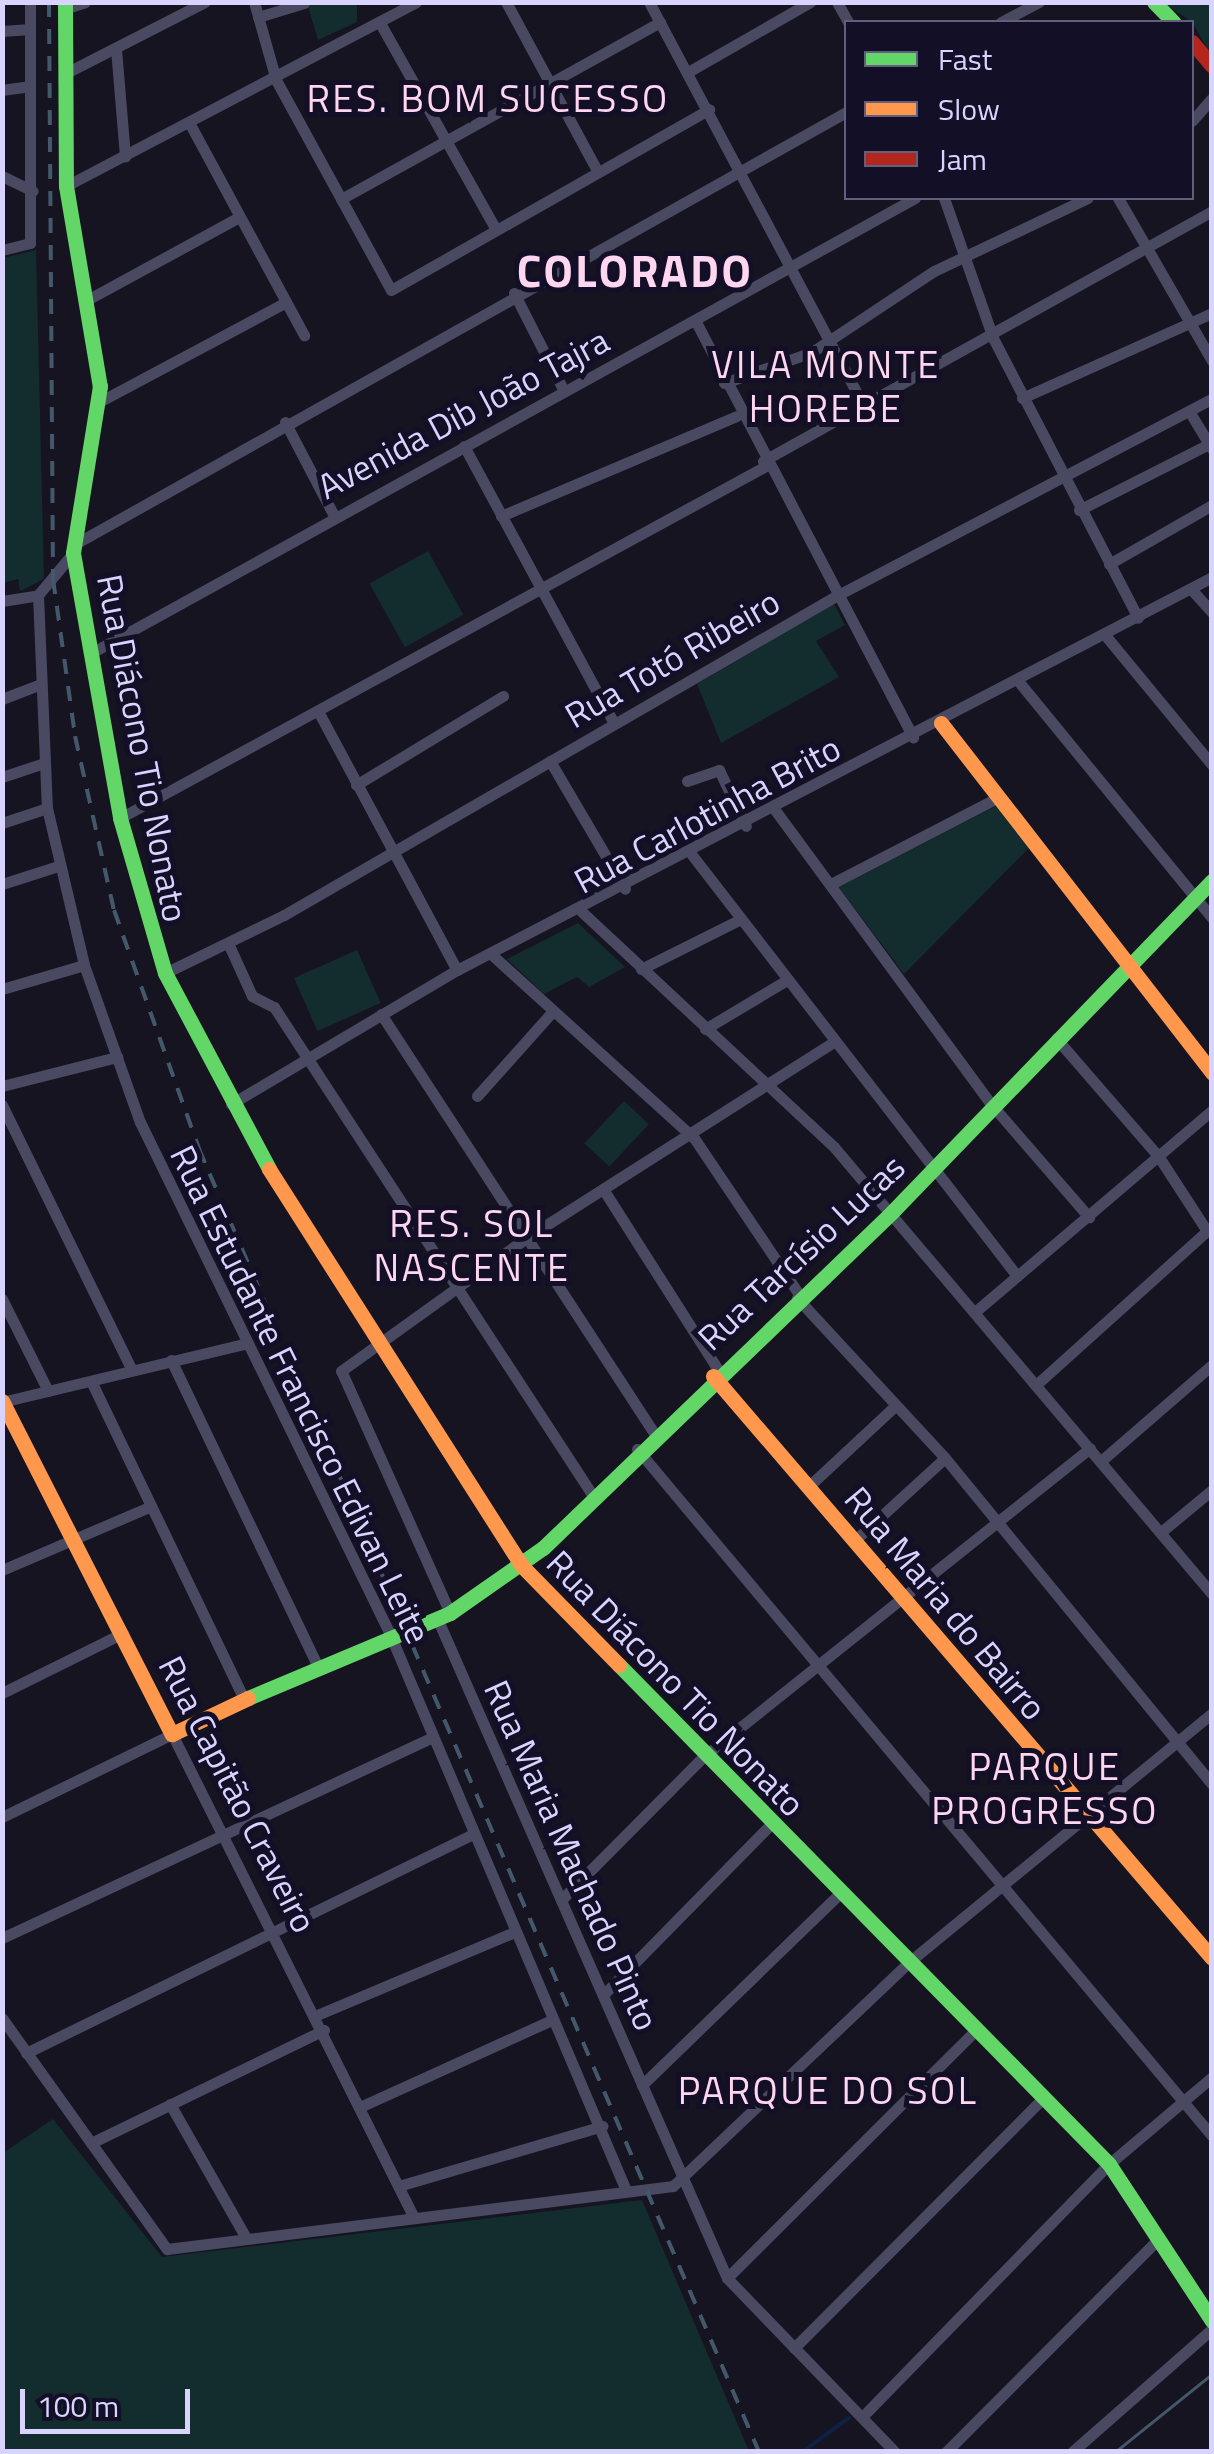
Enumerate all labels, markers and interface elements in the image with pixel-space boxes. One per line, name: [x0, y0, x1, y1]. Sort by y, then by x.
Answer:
legend: [844, 20, 1194, 200]
text: Fast: [938, 36, 992, 82]
district label: RES. BOM SUCESSO: [306, 76, 670, 122]
text: Slow: [938, 86, 1000, 132]
text: Jam: [938, 136, 987, 182]
district label: COLORADO: [517, 244, 753, 298]
street label: Avenida Dib João Tajra: [310, 319, 616, 507]
district label: VILA MONTE HOREBE: [711, 342, 941, 432]
street label: Rua Diácono Tio Nonato: [89, 571, 197, 925]
street label: Rua Totó Ribeiro: [557, 580, 787, 736]
street label: Rua Carlotinha Brito: [567, 726, 847, 902]
street label: Rua Estudante Francisco Edivan Leite: [162, 1138, 440, 1650]
street label: Rua Tarcísio Lucas: [689, 1146, 913, 1358]
district label: RES. SOL NASCENTE: [373, 1201, 571, 1290]
street label: Rua Maria do Bairro: [836, 1478, 1056, 1728]
street label: Rua Diácono Tio Nonato: [538, 1541, 814, 1825]
street label: Rua Capitão Craveiro: [150, 1649, 326, 1939]
street label: Rua Maria Machado Pinto: [476, 1674, 668, 2036]
district label: PARQUE PROGRESSO: [931, 1744, 1159, 1834]
district label: PARQUE DO SOL: [678, 2068, 978, 2114]
scale bar: [25, 2369, 195, 2431]
text: 100 m: [37, 2383, 119, 2429]

